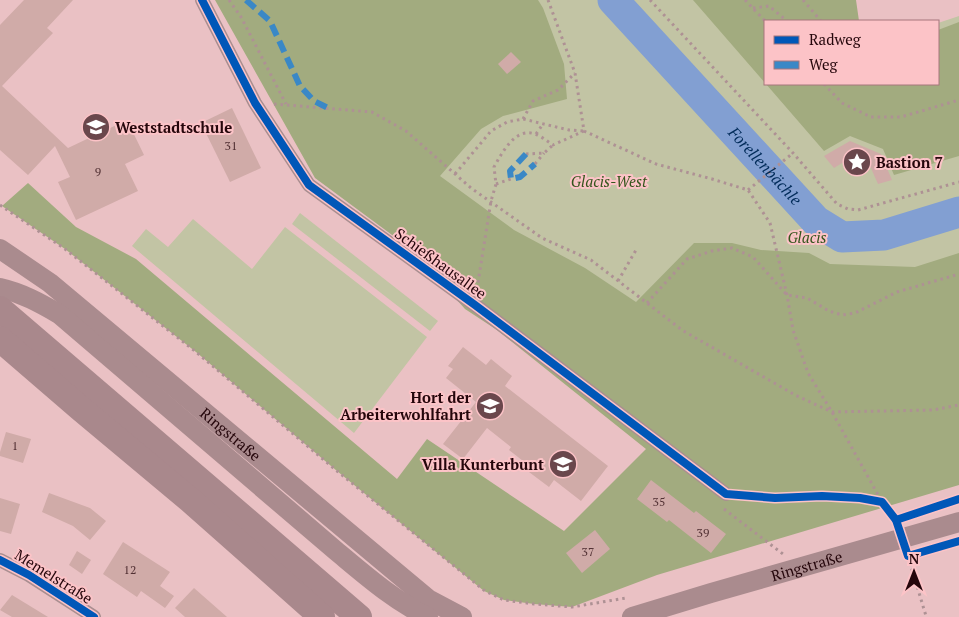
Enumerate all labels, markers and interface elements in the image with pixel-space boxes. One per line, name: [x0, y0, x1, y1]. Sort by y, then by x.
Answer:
legend: [764, 20, 939, 85]
text: Radweg: [809, 29, 862, 49]
text: Weg: [809, 54, 839, 74]
school or university icon: Weststadtschule: [81, 112, 111, 142]
place label: Weststadtschule: [115, 117, 232, 137]
water label: Forellenbächle: [723, 121, 807, 210]
house number: 31: [225, 138, 237, 153]
place icon: Bastion 7: [842, 147, 872, 177]
place label: Bastion 7: [876, 152, 943, 172]
house number: 9: [95, 164, 101, 179]
park label: Glacis-West: [571, 171, 648, 191]
street label: Schießhausallee: [391, 223, 491, 303]
park label: Glacis: [787, 227, 827, 247]
place label: Hort der Arbeiterwohlfahrt: [340, 387, 472, 424]
school or university icon: Hort der Arbeiterwohlfahrt: [475, 391, 505, 421]
street label: Ringstraße: [196, 403, 265, 465]
house number: 1: [12, 438, 18, 453]
school or university icon: Villa Kunterbunt: [548, 449, 578, 479]
place label: Villa Kunterbunt: [422, 454, 544, 474]
house number: 35: [653, 494, 665, 509]
house number: 39: [697, 525, 709, 540]
street label: Memelstraße: [11, 544, 97, 608]
house number: 37: [582, 544, 594, 559]
street label: Ringstraße: [769, 546, 845, 585]
north arrow: [889, 547, 939, 597]
text: N: [909, 549, 920, 568]
house number: 12: [124, 562, 136, 577]

